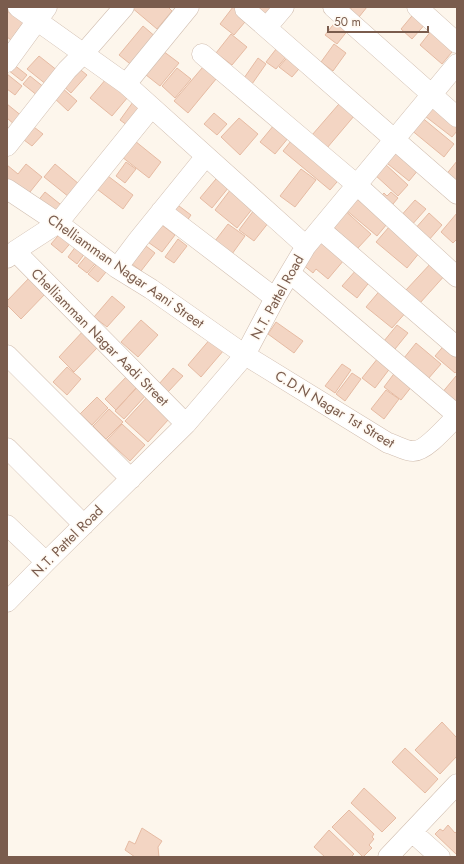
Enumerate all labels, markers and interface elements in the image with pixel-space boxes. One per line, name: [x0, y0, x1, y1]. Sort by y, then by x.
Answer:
scale bar: [328, 8, 428, 34]
text: 50 m: [334, 13, 361, 31]
street label: Chelliamman Nagar Aani Street: [44, 209, 209, 333]
street label: N.T. Pattel Road: [245, 251, 309, 343]
street label: Chelliamman Nagar Aadi Street: [27, 264, 174, 411]
street label: C.D.N Nagar 1st Street: [272, 365, 399, 453]
street label: N.T. Pattel Road: [27, 501, 107, 581]

